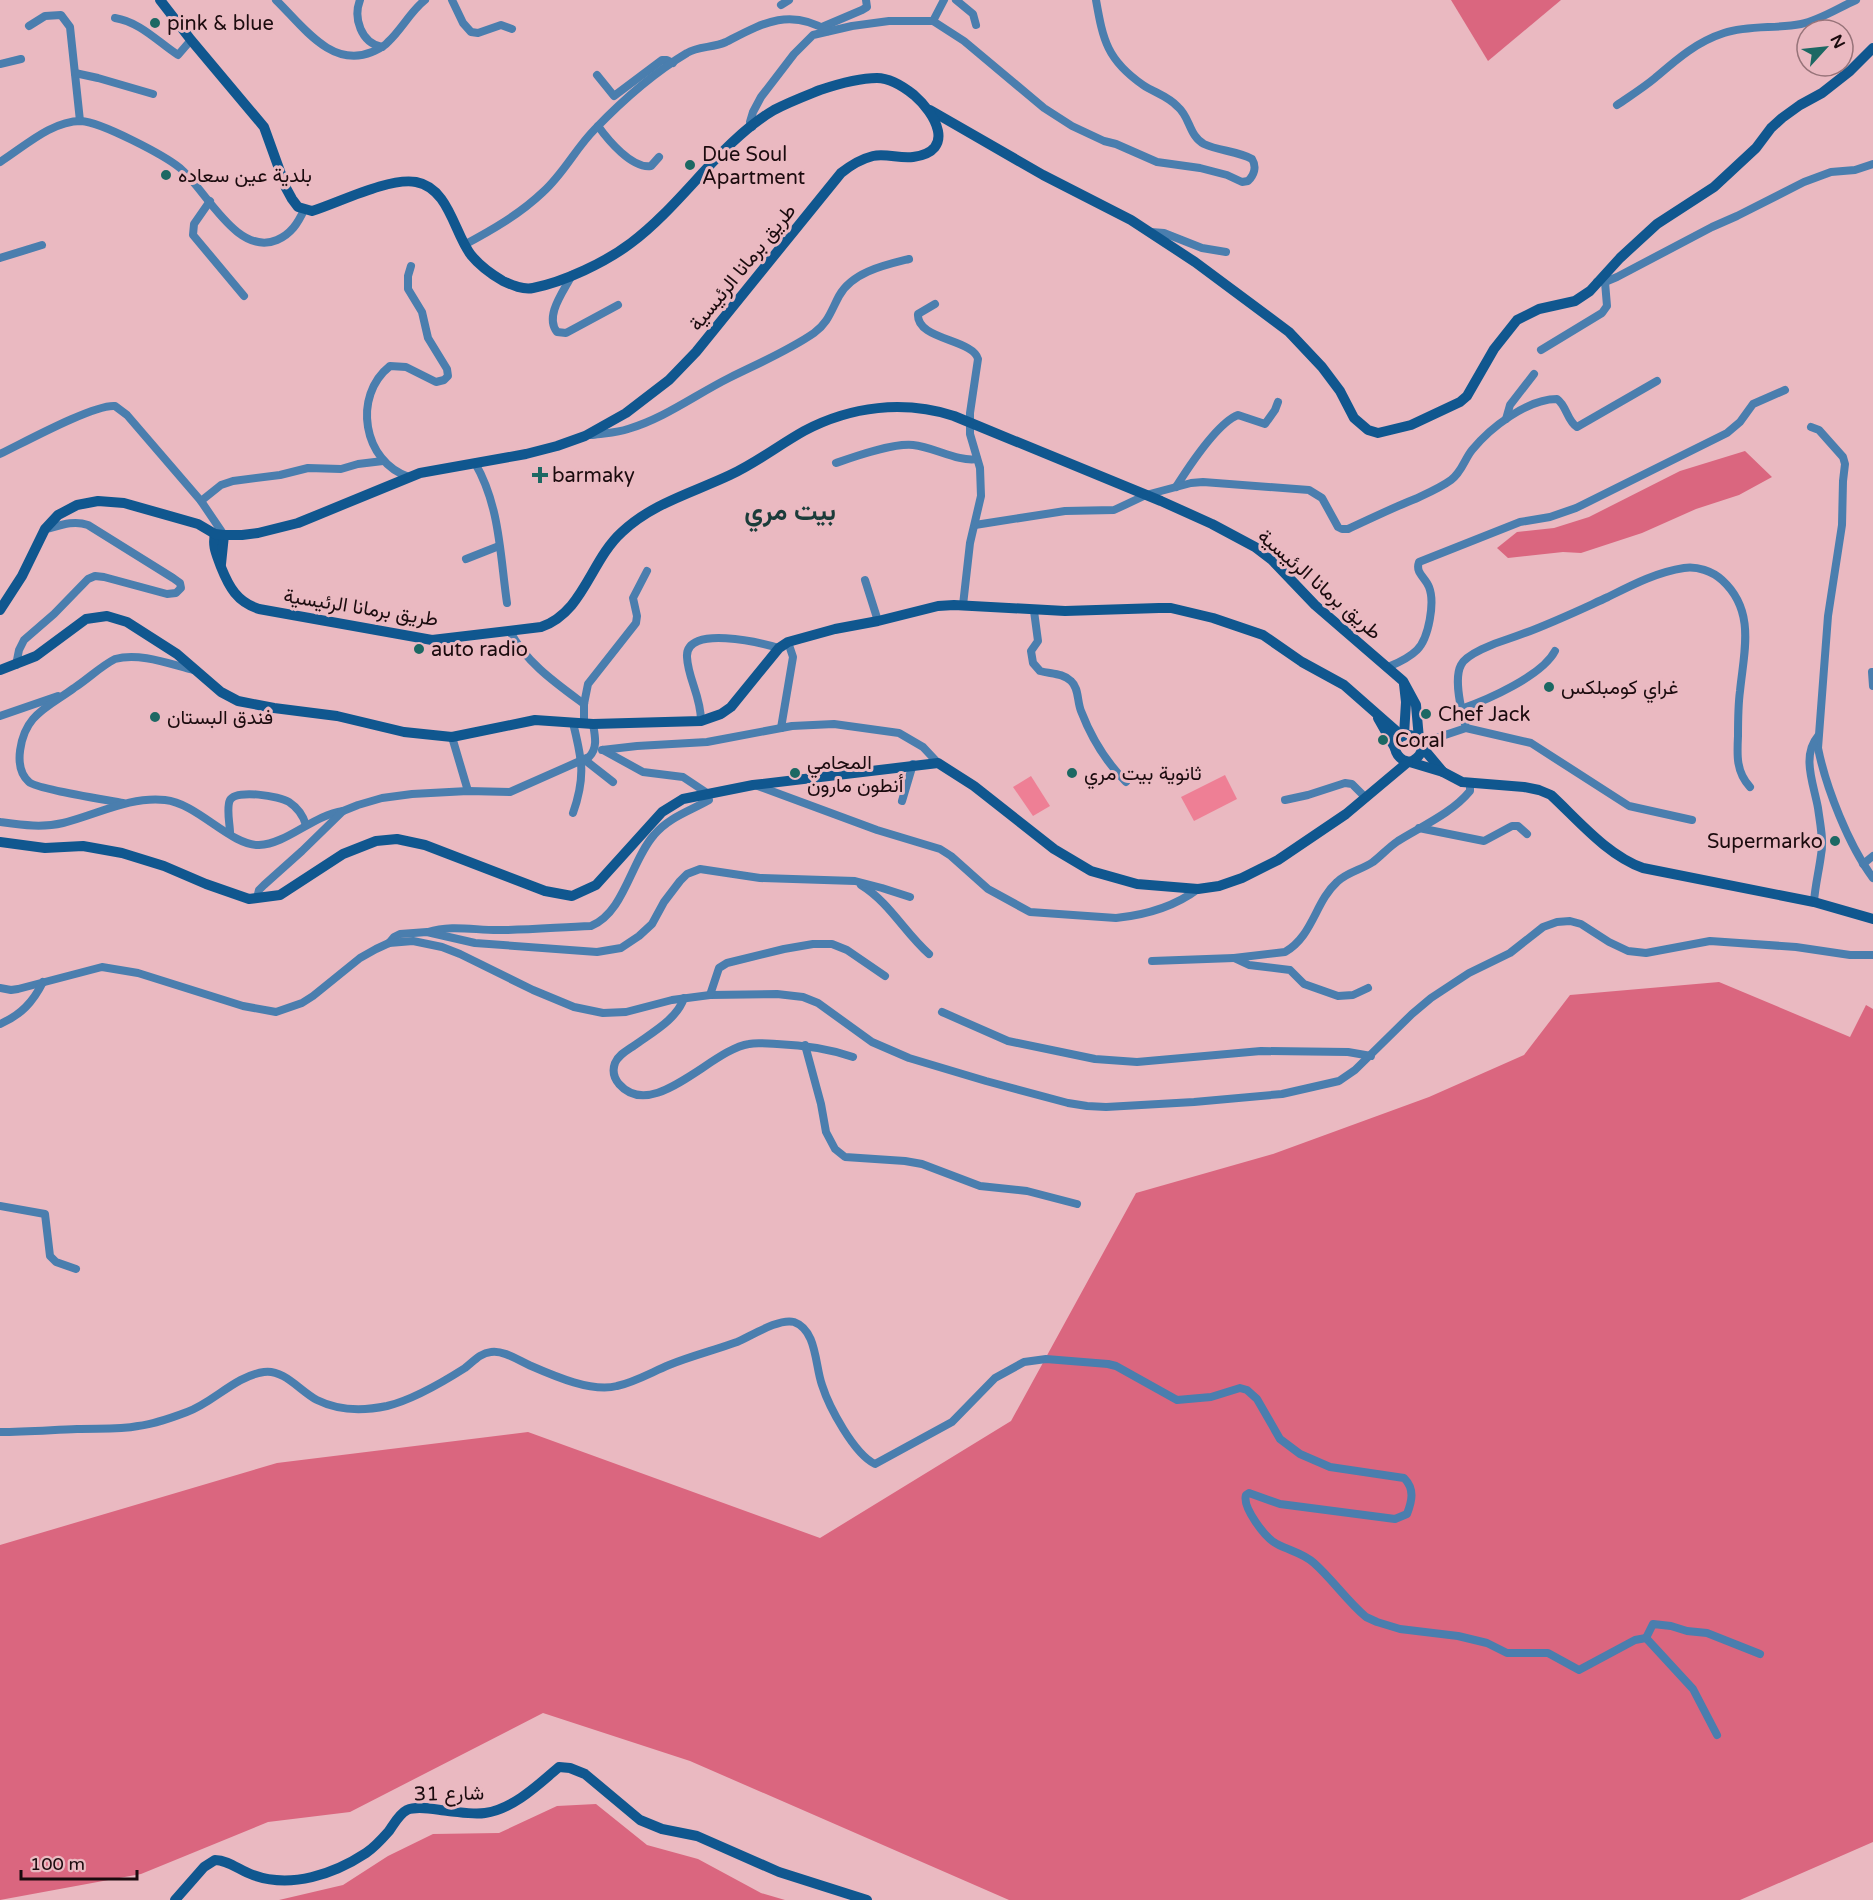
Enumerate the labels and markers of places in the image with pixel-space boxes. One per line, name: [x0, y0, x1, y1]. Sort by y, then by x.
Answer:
place label: pink & blue: [167, 12, 274, 36]
marker: pink & blue: [148, 16, 162, 30]
place label: Due Soul Apartment: [702, 143, 806, 190]
marker: Due Soul Apartment: [683, 158, 697, 172]
place label: بلدية عين سعاده: [178, 164, 312, 188]
marker: بلدية عين سعاده: [159, 168, 173, 182]
place label: barmaky: [552, 464, 635, 488]
marker: barmaky: [533, 468, 547, 482]
place label: auto radio: [431, 638, 528, 662]
marker: auto radio: [412, 642, 426, 656]
place label: غراي كومبلكس: [1561, 676, 1678, 704]
marker: غراي كومبلكس: [1542, 680, 1556, 694]
place label: Chef Jack: [1438, 703, 1530, 727]
place label: فندق البستان: [167, 706, 273, 730]
marker: Chef Jack: [1419, 707, 1433, 721]
marker: فندق البستان: [148, 710, 162, 724]
place label: Coral: [1395, 729, 1445, 753]
marker: Coral: [1376, 733, 1390, 747]
place label: المحامي أنطون مارون: [807, 751, 904, 798]
place label: ثانوية بيت مري: [1084, 762, 1202, 790]
marker: المحامي أنطون مارون: [788, 766, 802, 780]
marker: ثانوية بيت مري: [1065, 766, 1079, 780]
place label: Supermarko: [1707, 830, 1823, 854]
marker: Supermarko: [1828, 834, 1842, 848]

